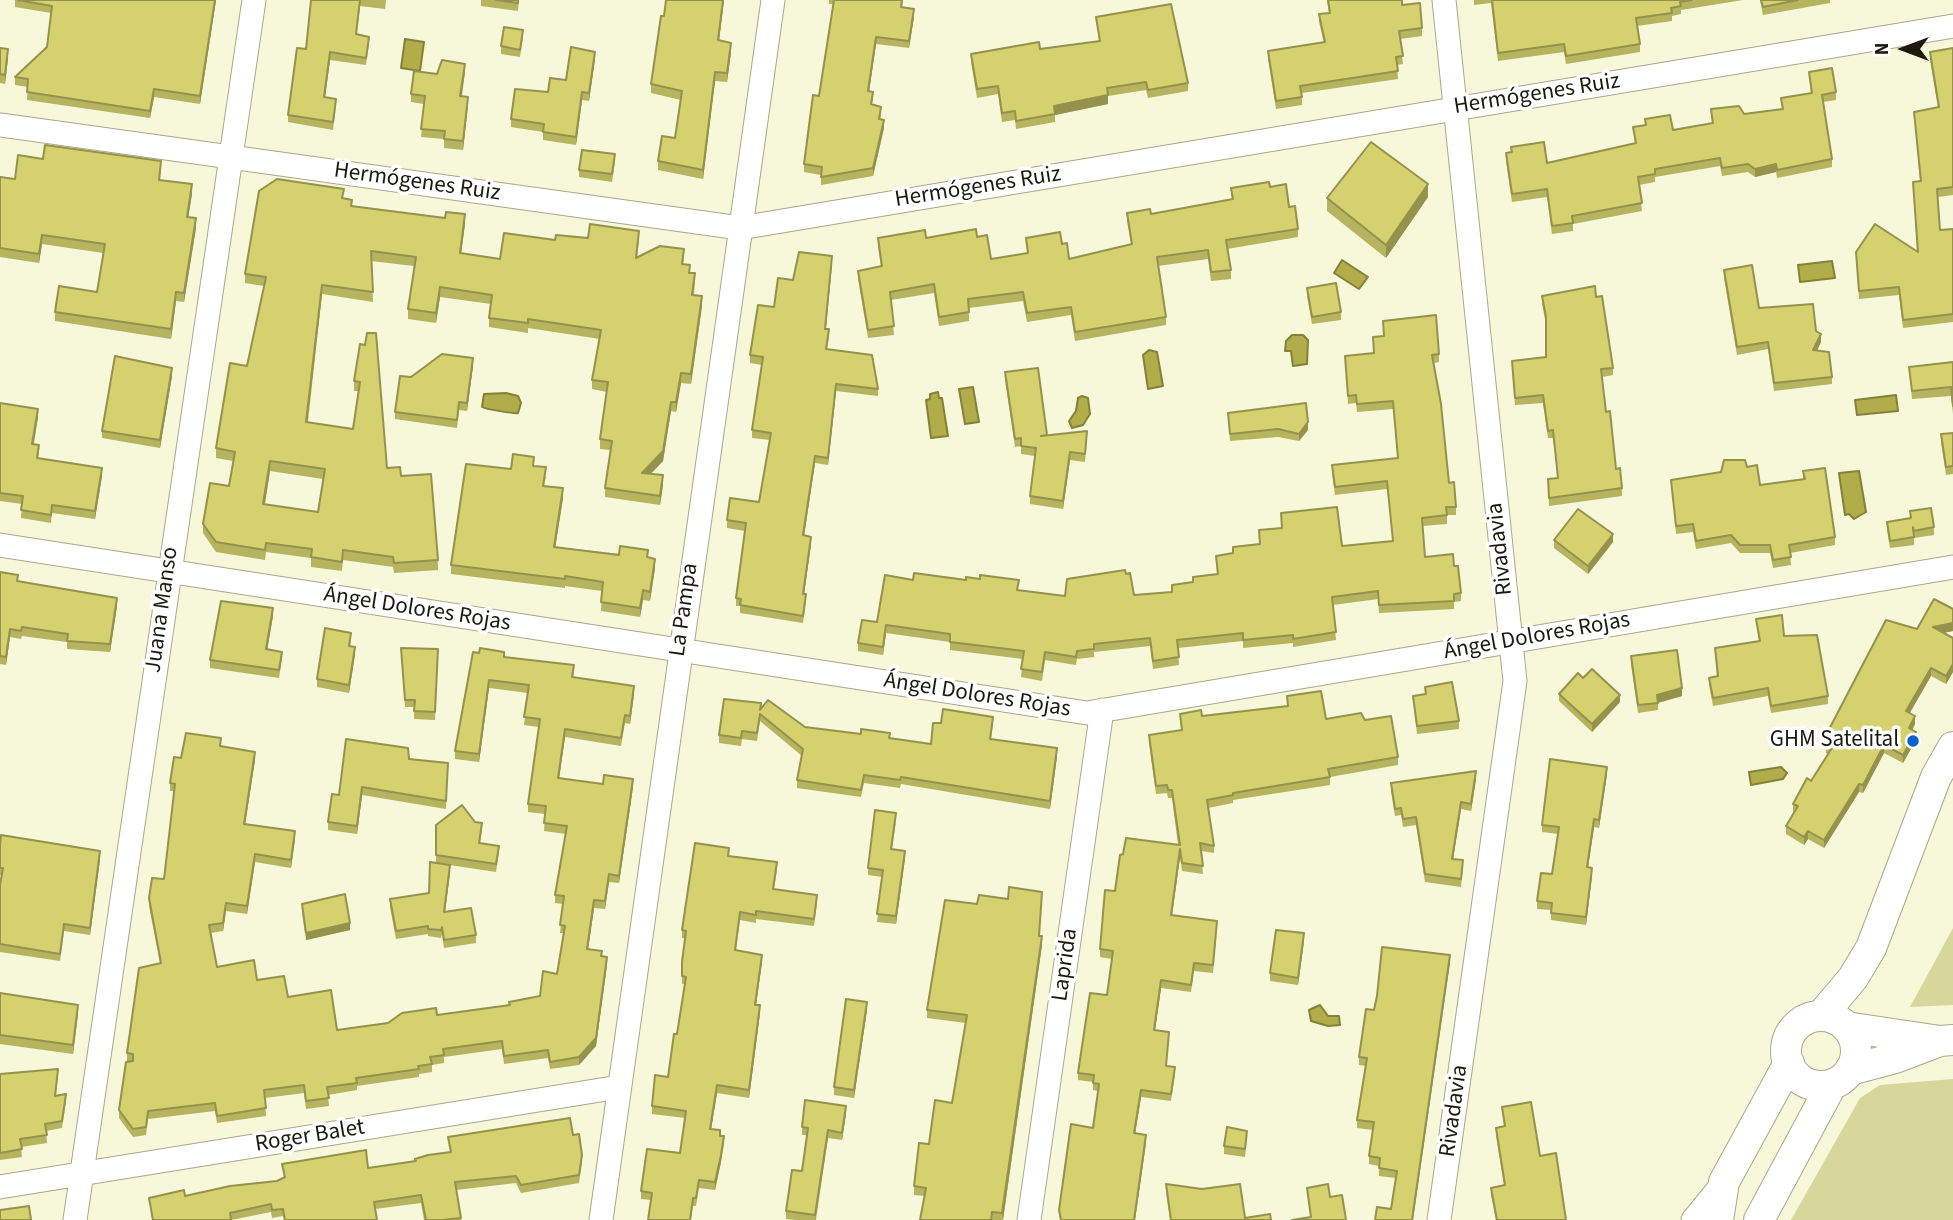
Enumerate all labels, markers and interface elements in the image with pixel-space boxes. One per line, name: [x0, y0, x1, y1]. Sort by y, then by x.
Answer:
north arrow: [1869, 14, 1939, 84]
text: N: [1869, 43, 1896, 55]
street label: Hermógenes Ruiz: [1452, 68, 1622, 122]
street label: Hermógenes Ruiz: [332, 158, 502, 208]
street label: Hermógenes Ruiz: [893, 161, 1063, 215]
street label: Rivadavia: [1482, 501, 1520, 597]
street label: Juana Manso: [141, 545, 185, 675]
street label: La Pampa: [665, 561, 705, 659]
street label: Ángel Dolores Rojas: [322, 582, 512, 638]
street label: Ángel Dolores Rojas: [1442, 607, 1632, 667]
street label: Ángel Dolores Rojas: [882, 668, 1072, 724]
place label: GHM Satelital: [1770, 727, 1899, 755]
marker: GHM Satelital: [1905, 733, 1921, 749]
street label: Laprida: [1047, 927, 1085, 1003]
street label: Rivadavia: [1435, 1063, 1475, 1159]
street label: Roger Balet: [253, 1115, 367, 1159]

